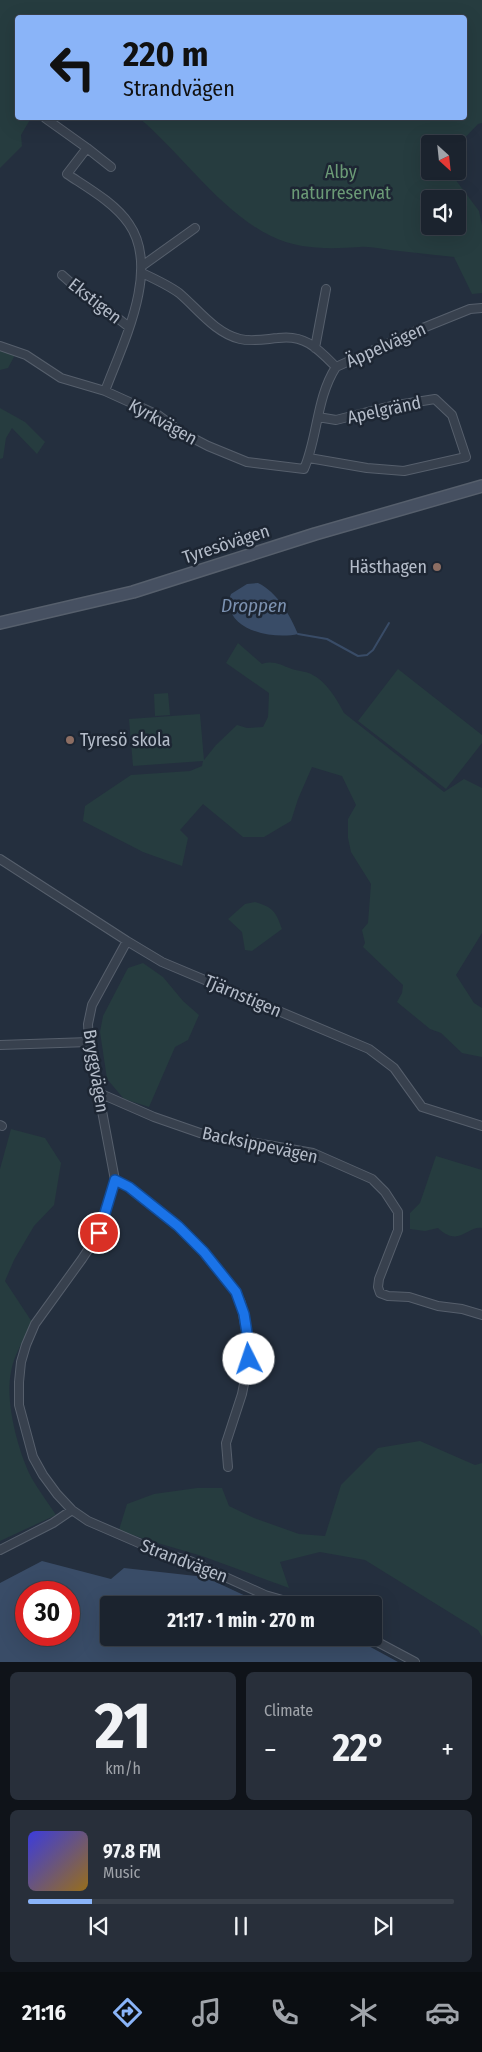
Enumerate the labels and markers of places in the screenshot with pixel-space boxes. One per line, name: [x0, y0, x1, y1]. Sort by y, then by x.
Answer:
place label: Hästhagen: [349, 556, 427, 578]
marker: Hästhagen: [431, 561, 443, 573]
place label: Tyresö skola: [80, 729, 171, 751]
marker: Tyresö skola: [64, 734, 76, 746]
pin: [78, 1212, 120, 1254]

